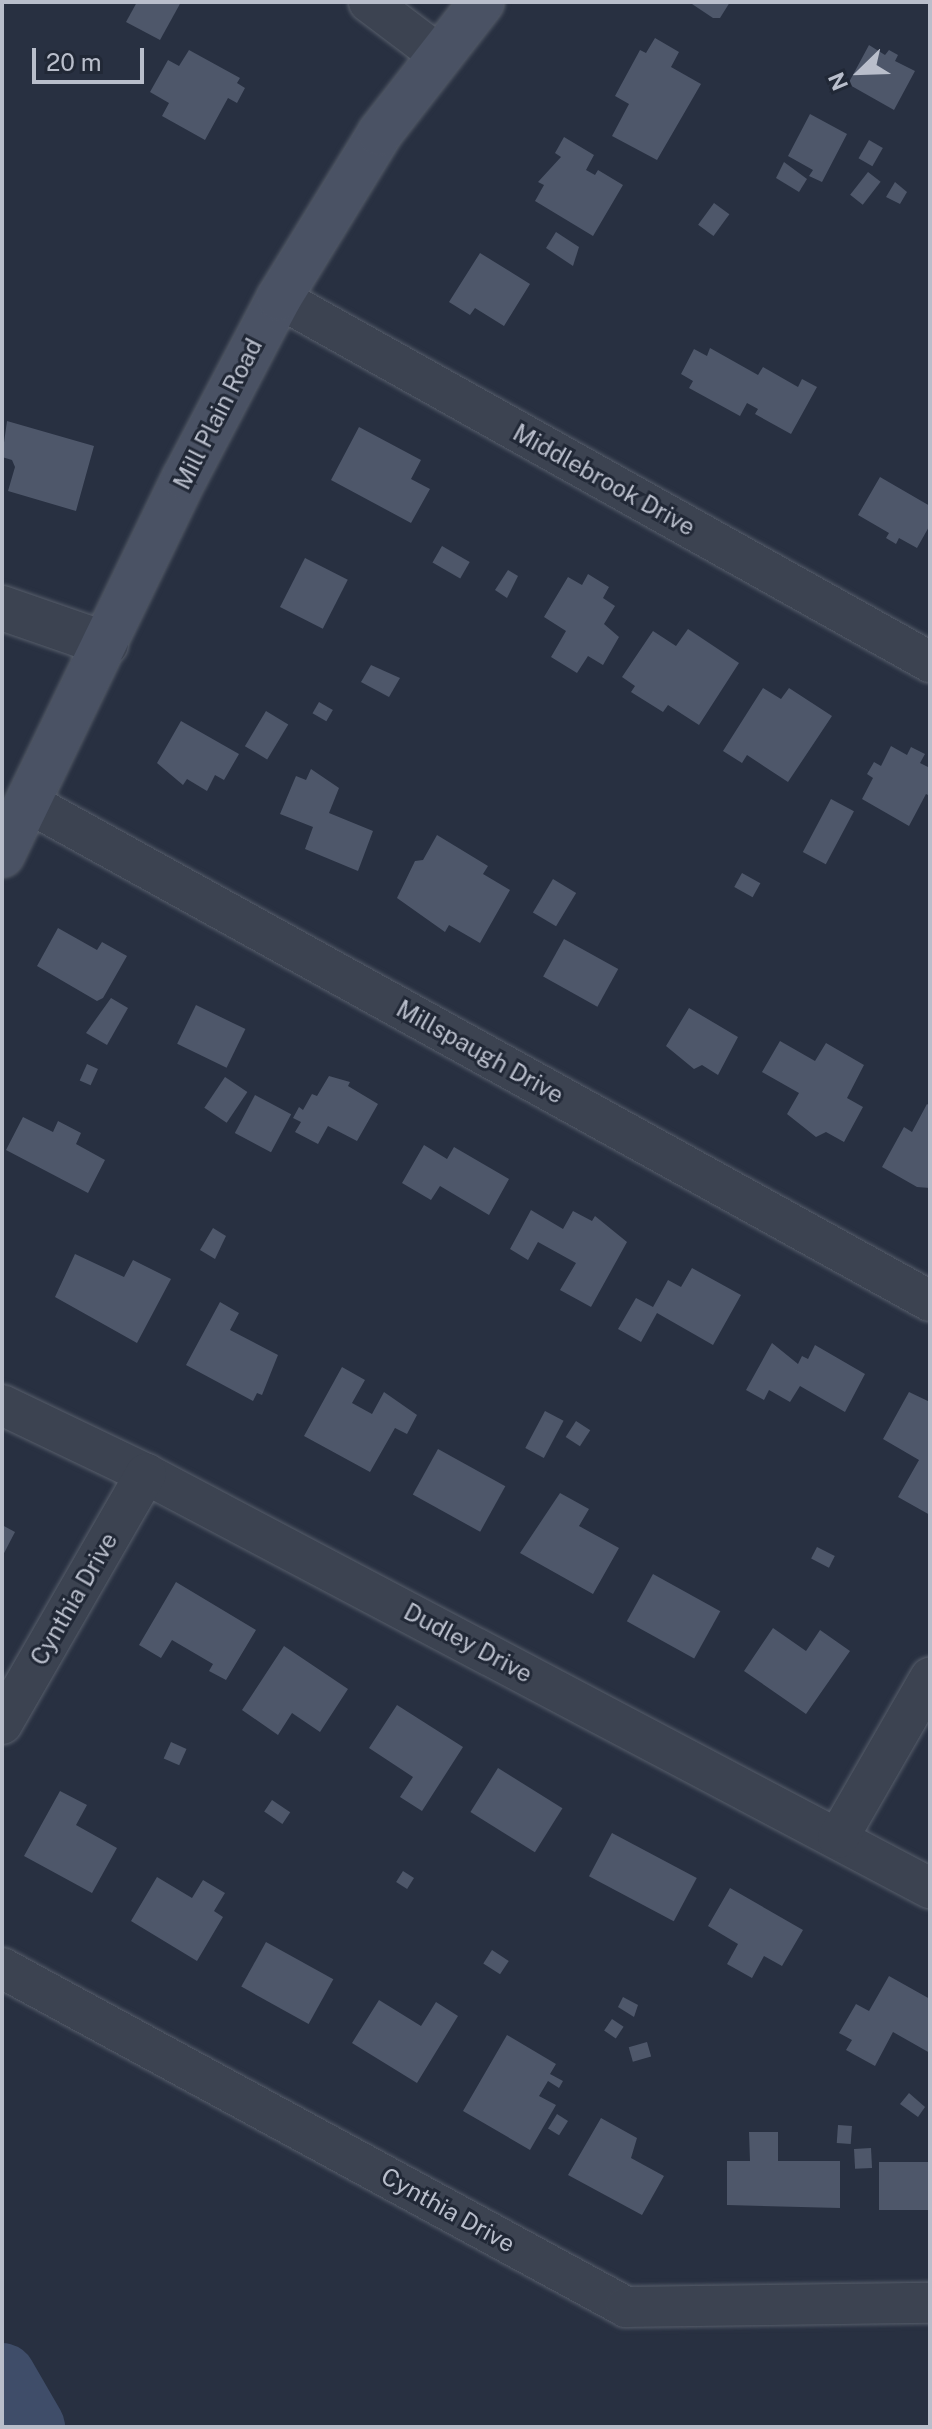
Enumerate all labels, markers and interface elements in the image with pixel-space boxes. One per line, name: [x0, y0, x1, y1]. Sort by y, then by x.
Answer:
scale bar: [36, 32, 148, 82]
north arrow: [820, 32, 900, 112]
text: 20 m: [46, 48, 102, 76]
text: N: [823, 68, 853, 94]
street label: Mill Plain Road: [168, 334, 268, 494]
street label: Middlebrook Drive: [508, 418, 700, 542]
street label: Millspaugh Drive: [391, 994, 569, 1110]
street label: Cynthia Drive: [24, 1528, 124, 1670]
street label: Dudley Drive: [399, 1597, 537, 1689]
street label: Cynthia Drive: [376, 2161, 520, 2259]

